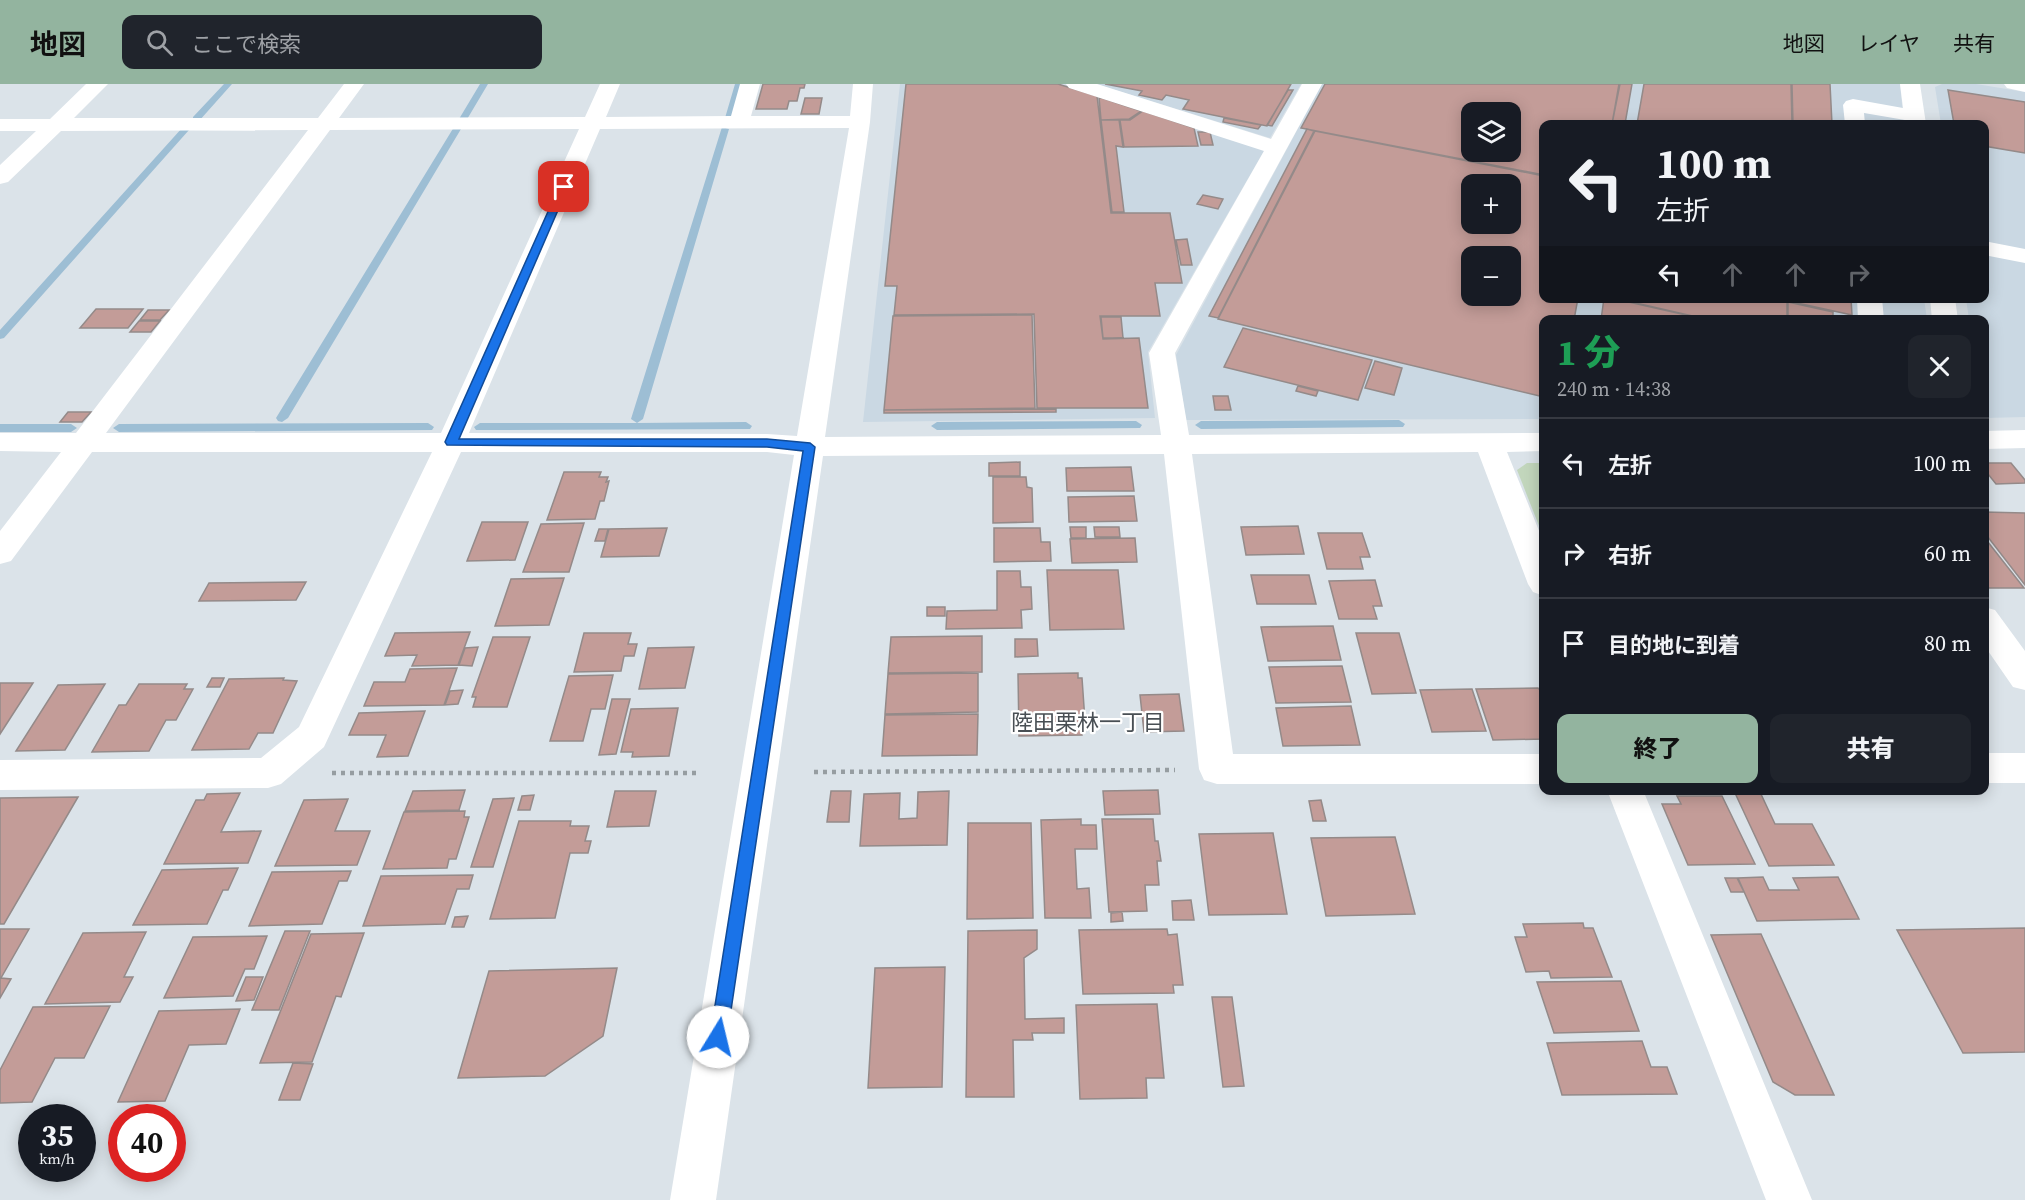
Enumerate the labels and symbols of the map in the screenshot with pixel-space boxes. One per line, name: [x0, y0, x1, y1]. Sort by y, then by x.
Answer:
pin: [538, 161, 589, 212]
district label: 陸田栗林一丁目: [1011, 707, 1165, 737]
position arrow: [686, 1005, 750, 1069]
speed limit sign: 40: [108, 1104, 186, 1182]

